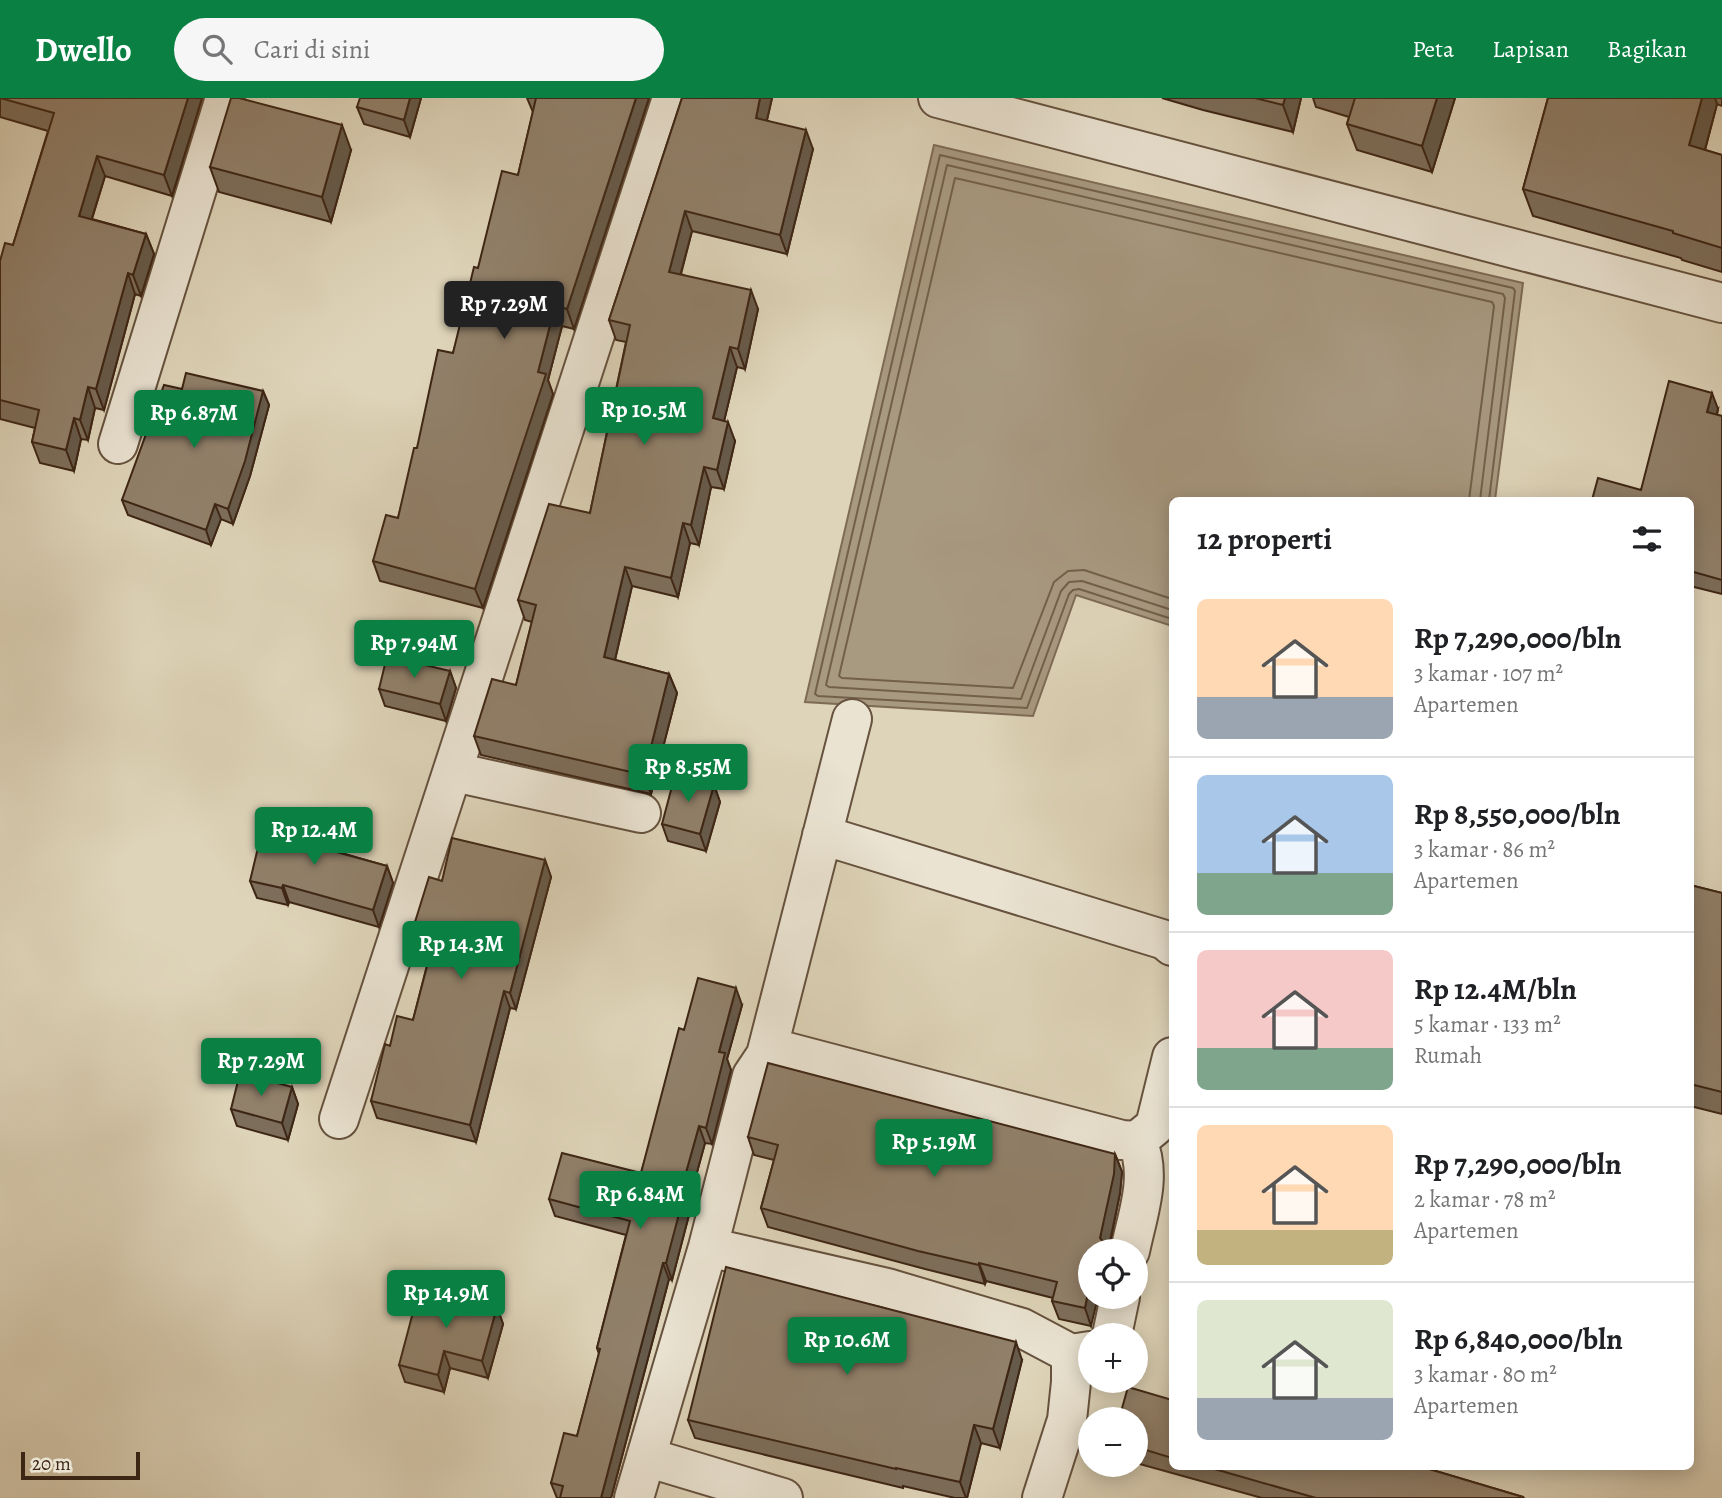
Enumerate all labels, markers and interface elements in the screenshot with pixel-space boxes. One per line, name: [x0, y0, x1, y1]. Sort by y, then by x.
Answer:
search box: [174, 18, 664, 81]
text: Dwello: [35, 27, 132, 72]
icon: search: [198, 30, 236, 68]
text: Cari di sini: [254, 32, 370, 67]
text: Peta: [1412, 33, 1454, 65]
text: Lapisan: [1492, 33, 1569, 65]
text: Bagikan: [1607, 33, 1687, 65]
pin: Rp 7.29M: [432, 282, 576, 341]
text: Rp 7.29M: [460, 288, 548, 319]
pin: Rp 10.5M: [572, 388, 716, 447]
pin: Rp 6.87M: [122, 390, 266, 450]
text: Rp 10.5M: [601, 394, 687, 425]
text: Rp 6.87M: [150, 397, 238, 428]
text: 12 properti: [1197, 519, 1332, 559]
icon: filters: [1628, 520, 1666, 558]
text: Rp 7,290,000/bln: [1414, 618, 1622, 658]
pin: Rp 7.94M: [342, 620, 486, 680]
text: Rp 7.94M: [370, 627, 458, 658]
icon: home: [1253, 627, 1337, 711]
text: 3 kamar · 107 m²: [1414, 658, 1563, 689]
text: Apartemen: [1414, 689, 1519, 720]
pin: Rp 8.55M: [616, 744, 760, 804]
text: Rp 8.55M: [645, 751, 732, 782]
text: Rp 8,550,000/bln: [1414, 794, 1621, 834]
icon: home: [1253, 803, 1337, 887]
pin: Rp 12.4M: [242, 808, 386, 867]
text: Rp 12.4M: [271, 814, 357, 845]
text: 3 kamar · 86 m²: [1414, 834, 1555, 865]
text: Apartemen: [1414, 865, 1519, 896]
pin: Rp 14.3M: [389, 922, 533, 981]
text: Rp 14.3M: [418, 928, 504, 959]
text: Rp 12.4M/bln: [1414, 969, 1577, 1009]
icon: home: [1253, 978, 1337, 1062]
text: 5 kamar · 133 m²: [1414, 1009, 1561, 1040]
pin: Rp 7.29M: [189, 1038, 333, 1098]
text: Rumah: [1414, 1040, 1482, 1071]
text: Rp 7.29M: [217, 1045, 305, 1076]
pin: Rp 5.19M: [862, 1119, 1006, 1179]
text: Rp 5.19M: [891, 1126, 977, 1157]
text: Rp 7,290,000/bln: [1414, 1144, 1622, 1184]
icon: home: [1253, 1153, 1337, 1237]
pin: Rp 6.84M: [568, 1172, 712, 1231]
text: Rp 6.84M: [596, 1178, 684, 1209]
text: 2 kamar · 78 m²: [1414, 1184, 1556, 1215]
text: Apartemen: [1414, 1215, 1519, 1246]
map controls: [1078, 1239, 1148, 1477]
button: locate: [1078, 1239, 1148, 1309]
pin: Rp 14.9M: [374, 1270, 518, 1330]
text: Rp 14.9M: [403, 1277, 489, 1308]
pin: Rp 10.6M: [775, 1318, 919, 1377]
text: Rp 6,840,000/bln: [1414, 1319, 1623, 1359]
button: +: [1078, 1323, 1148, 1393]
text: Rp 10.6M: [804, 1324, 890, 1355]
icon: home: [1253, 1328, 1337, 1412]
text: 3 kamar · 80 m²: [1414, 1359, 1557, 1390]
text: Apartemen: [1414, 1390, 1519, 1421]
button: −: [1078, 1407, 1148, 1477]
scale bar: [21, 1449, 140, 1481]
text: 20 m: [32, 1451, 71, 1477]

